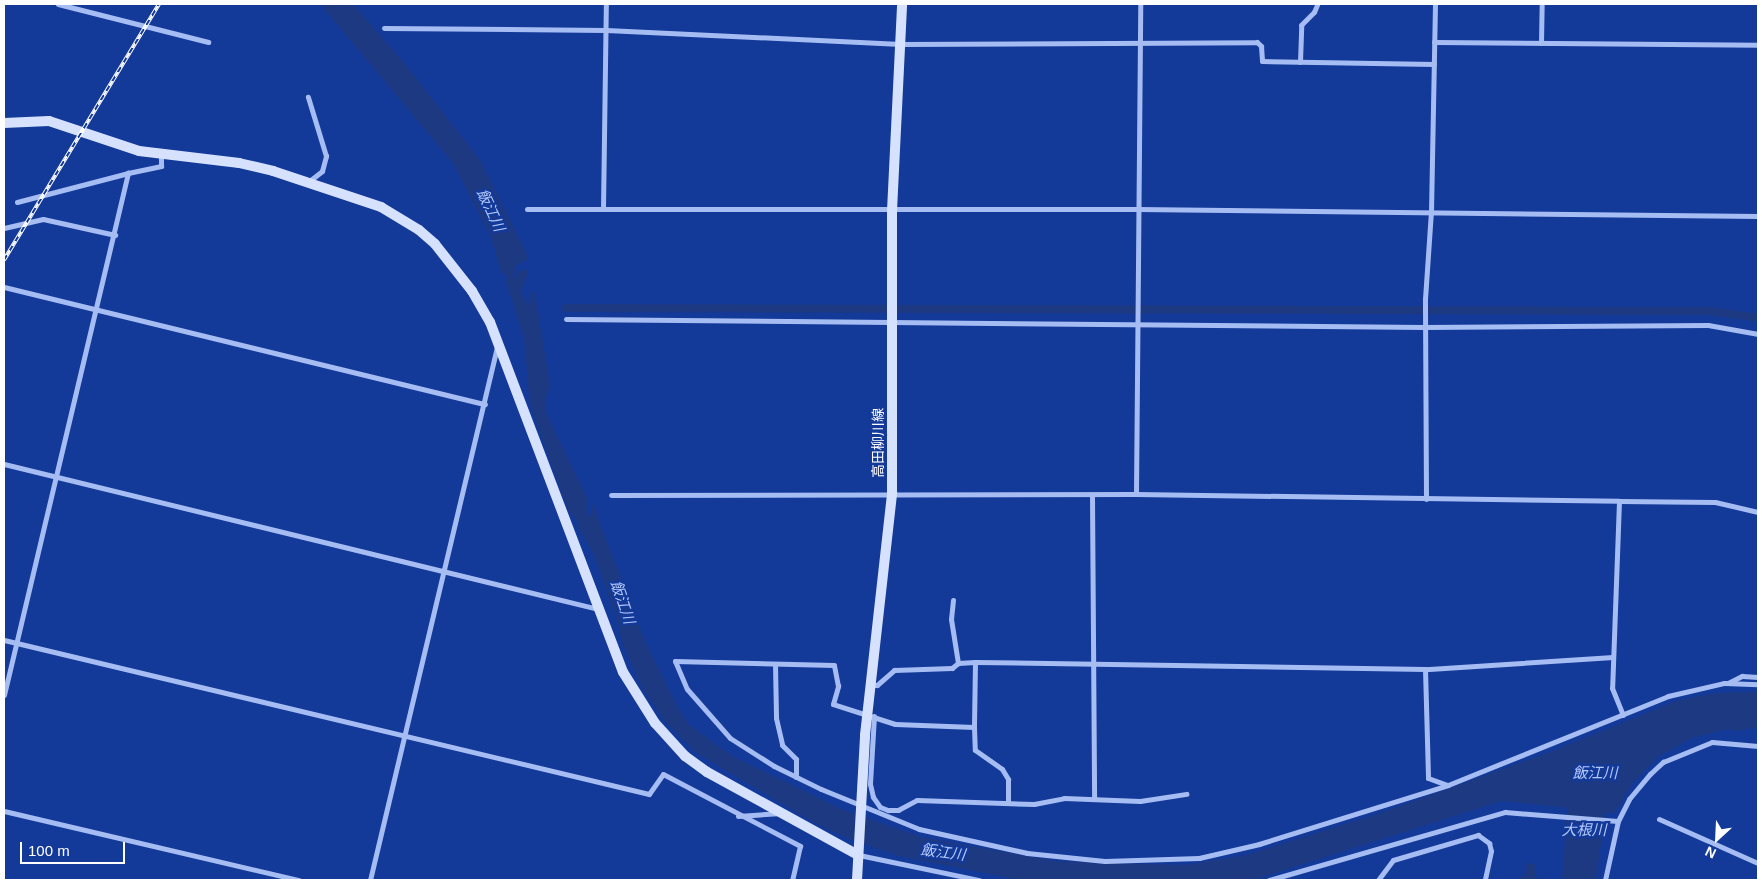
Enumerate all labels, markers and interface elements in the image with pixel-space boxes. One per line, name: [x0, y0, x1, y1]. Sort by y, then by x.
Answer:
water label: 飯江川: [473, 186, 509, 234]
street label: 高田柳川線: [870, 408, 886, 478]
water label: 飯江川: [607, 578, 639, 626]
water label: 飯江川: [1573, 764, 1617, 782]
north arrow: [1692, 814, 1742, 864]
water label: 大根川: [1562, 821, 1606, 839]
scale bar: [22, 832, 128, 864]
water label: 飯江川: [920, 840, 966, 864]
text: 100 m: [28, 842, 70, 859]
text: N: [1703, 843, 1719, 862]

